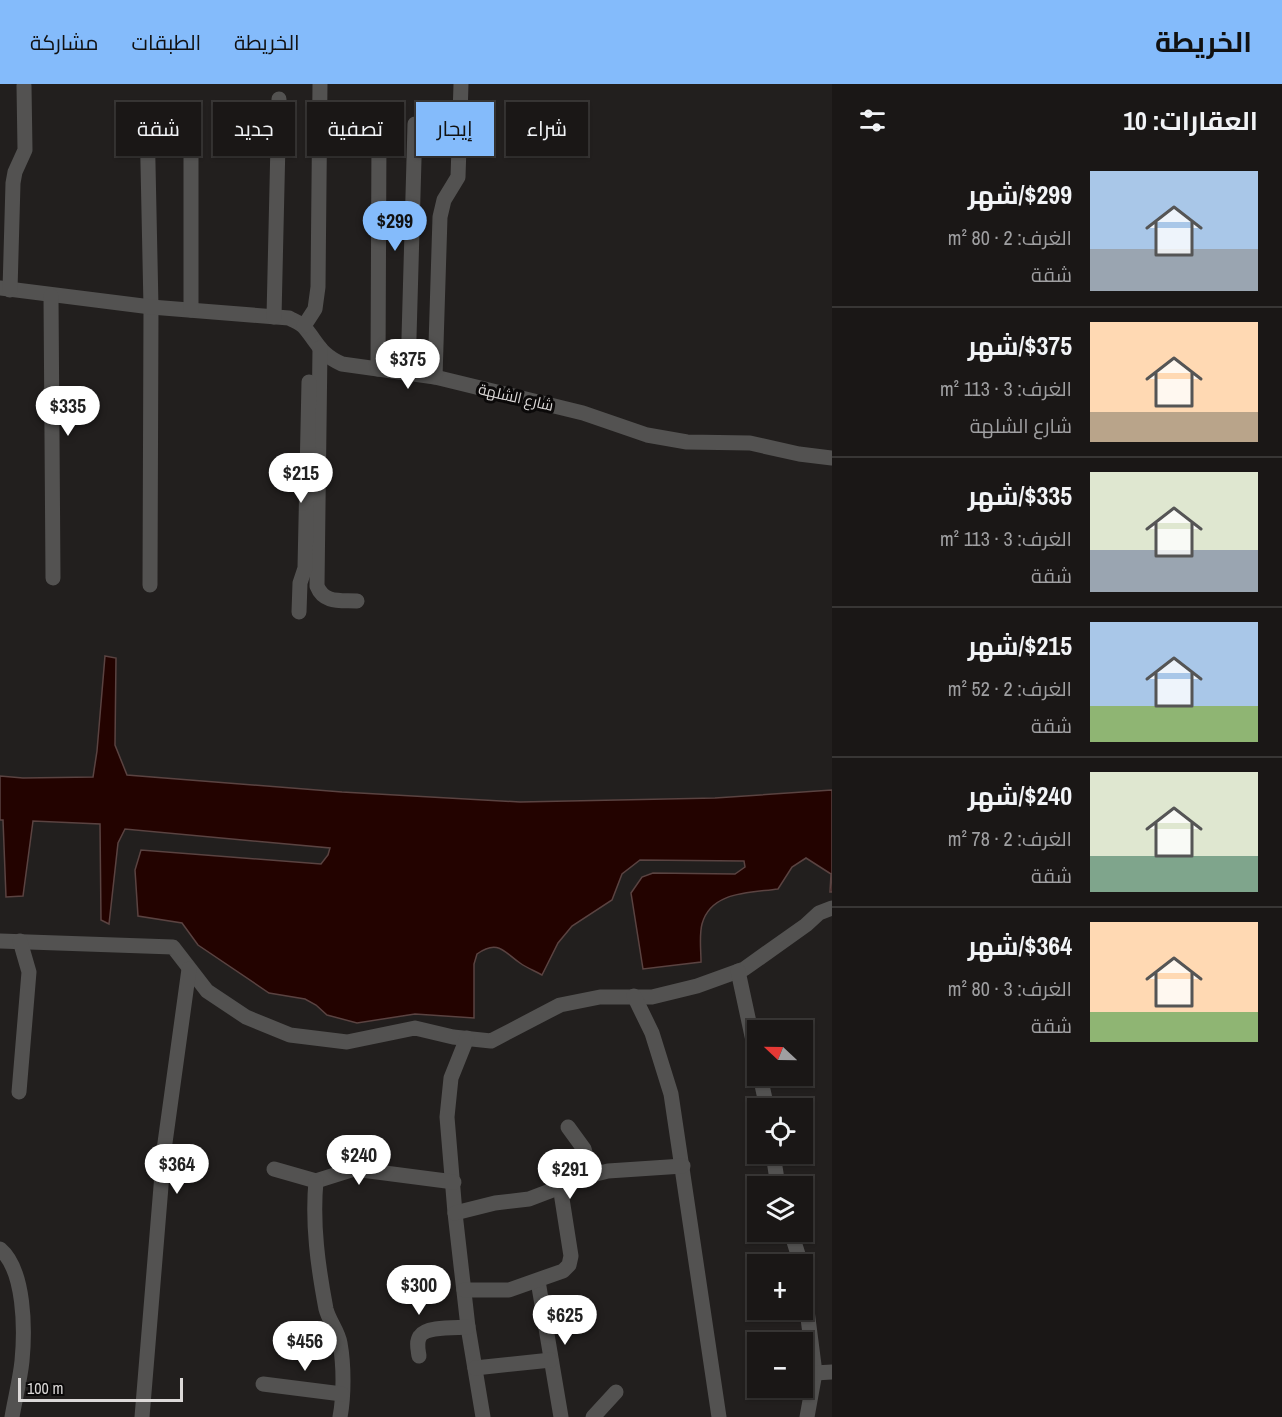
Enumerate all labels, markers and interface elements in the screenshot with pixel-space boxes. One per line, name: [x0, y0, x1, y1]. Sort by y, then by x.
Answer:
text: الخريطة: [1155, 23, 1252, 61]
text: مشاركة: [30, 28, 99, 57]
text: الطبقات: [132, 28, 201, 57]
text: الخريطة: [234, 28, 300, 57]
chip: شقة: [116, 102, 201, 156]
chip: جديد: [213, 102, 295, 156]
chip: تصفية: [307, 102, 404, 156]
chip: إيجار: [416, 102, 494, 156]
chip: شراء: [506, 102, 588, 156]
text: العقارات: 10: [1123, 103, 1258, 138]
icon: filters: [856, 104, 889, 137]
text: $299/شهر: [968, 177, 1072, 212]
icon: home: [1138, 195, 1210, 267]
pin: $299: [359, 201, 431, 252]
text: $299: [377, 207, 413, 234]
text: الغرف: 2 · 80 m²: [948, 224, 1072, 251]
text: شقة: [1031, 261, 1072, 288]
text: $375/شهر: [968, 328, 1072, 363]
pin: $375: [372, 339, 444, 390]
text: $375: [390, 345, 426, 372]
icon: home: [1138, 346, 1210, 418]
text: الغرف: 3 · 113 m²: [940, 375, 1072, 402]
street label: شارع الشلهة: [476, 378, 556, 417]
pin: $335: [32, 386, 104, 437]
text: $335: [50, 392, 86, 419]
text: شارع الشلهة: [970, 412, 1072, 439]
pin: $215: [265, 453, 337, 504]
text: $215: [283, 459, 319, 486]
text: $335/شهر: [968, 478, 1072, 513]
icon: home: [1138, 496, 1210, 568]
text: الغرف: 3 · 113 m²: [940, 525, 1072, 552]
text: شقة: [1031, 562, 1072, 589]
text: $215/شهر: [968, 628, 1072, 663]
icon: home: [1138, 646, 1210, 718]
text: الغرف: 2 · 52 m²: [948, 675, 1072, 702]
text: شقة: [1031, 712, 1072, 739]
text: $240/شهر: [968, 778, 1072, 813]
icon: home: [1138, 796, 1210, 868]
text: الغرف: 2 · 78 m²: [948, 825, 1072, 852]
text: شقة: [1031, 862, 1072, 889]
text: $364/شهر: [968, 928, 1072, 963]
icon: home: [1138, 946, 1210, 1018]
text: الغرف: 3 · 80 m²: [948, 975, 1072, 1002]
text: شقة: [1031, 1012, 1072, 1039]
north arrow: [747, 1020, 813, 1086]
map controls: [747, 1020, 813, 1398]
button: locate: [747, 1098, 813, 1164]
pin: $240: [323, 1135, 395, 1186]
text: $240: [341, 1141, 377, 1168]
pin: $364: [141, 1144, 213, 1195]
pin: $291: [534, 1149, 606, 1200]
text: $364: [159, 1150, 195, 1177]
text: $291: [552, 1155, 588, 1182]
button: layers: [747, 1176, 813, 1242]
button: +: [747, 1254, 813, 1320]
pin: $300: [383, 1265, 455, 1316]
text: $300: [401, 1271, 437, 1298]
pin: $625: [529, 1295, 601, 1346]
text: $625: [547, 1301, 583, 1328]
pin: $456: [269, 1321, 341, 1372]
text: $456: [287, 1327, 323, 1354]
button: −: [747, 1332, 813, 1398]
scale bar: [18, 1375, 183, 1402]
text: 100 m: [27, 1377, 63, 1399]

